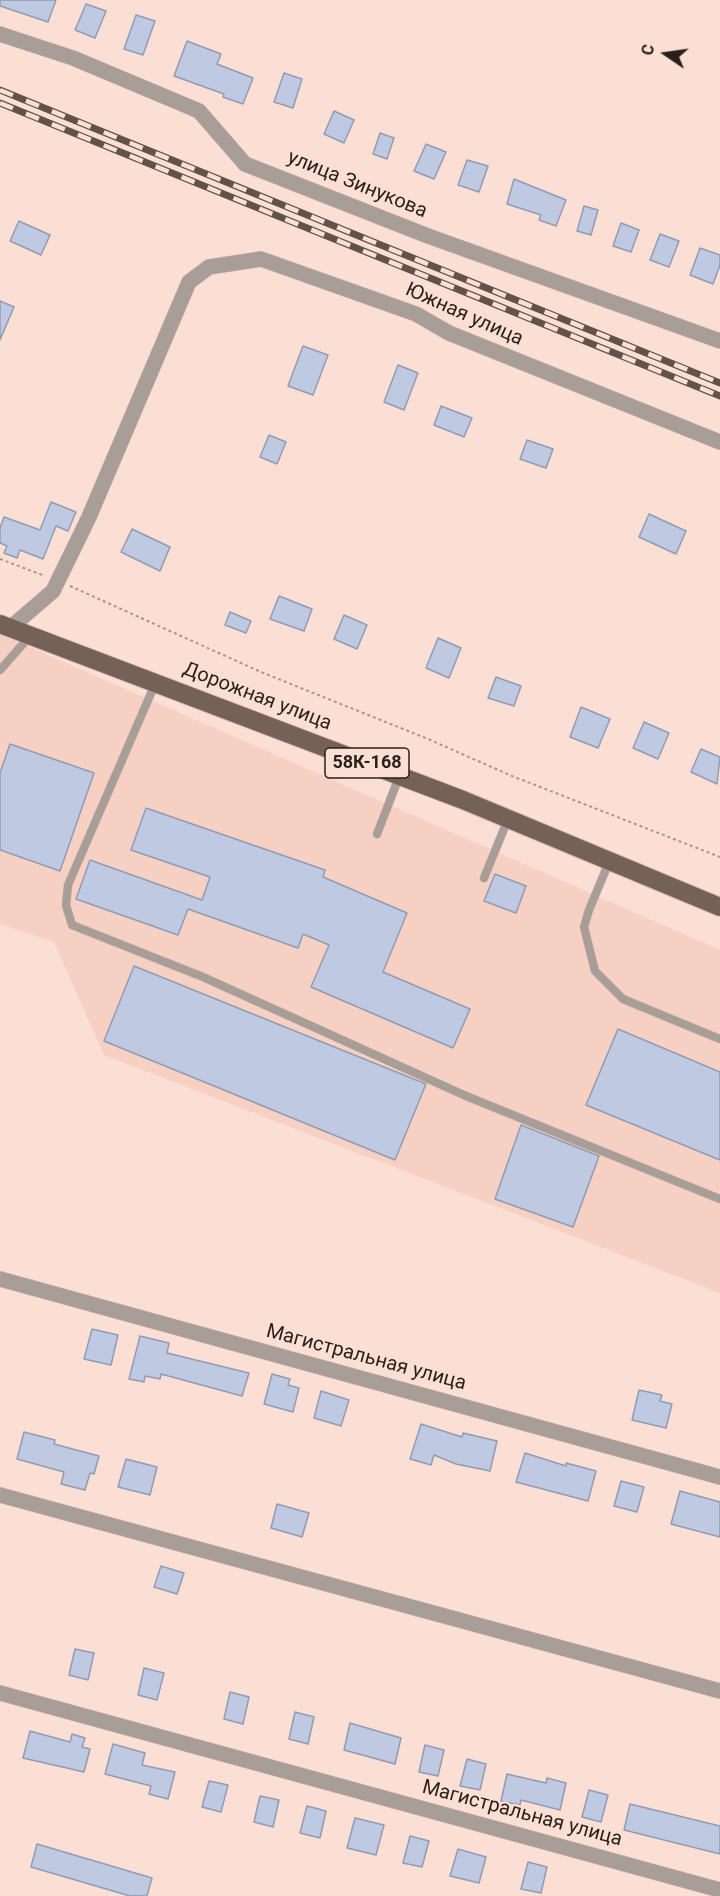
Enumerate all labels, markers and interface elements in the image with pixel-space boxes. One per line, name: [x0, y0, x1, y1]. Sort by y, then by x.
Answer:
north arrow: [636, 24, 696, 84]
text: С: [638, 43, 658, 57]
street label: улица Зинукова: [284, 146, 430, 224]
street label: Южная улица: [401, 278, 527, 352]
street label: Дорожная улица: [179, 658, 335, 736]
road number: 58К-168: [325, 748, 409, 778]
street label: Магистральная улица: [263, 1320, 469, 1396]
street label: Магистральная улица: [419, 1776, 625, 1852]

